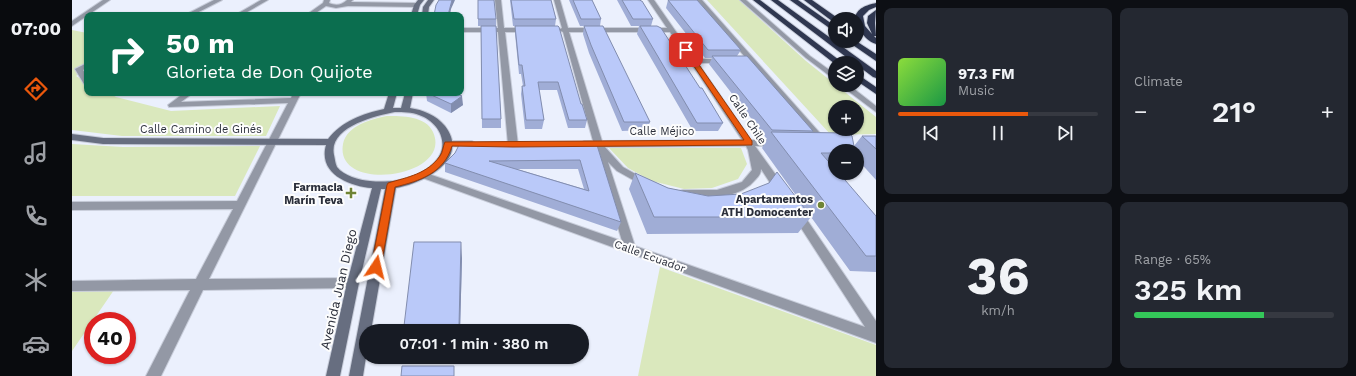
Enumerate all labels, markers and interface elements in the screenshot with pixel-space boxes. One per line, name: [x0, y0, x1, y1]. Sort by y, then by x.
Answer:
map controls: [828, 12, 864, 180]
button: sound: [828, 12, 864, 48]
text: 07:00: [11, 18, 61, 39]
text: 50 m: [166, 27, 235, 60]
icon: right: [100, 28, 152, 80]
pin: [669, 33, 703, 67]
icon: arrive: [675, 39, 697, 61]
button: layers: [828, 56, 864, 92]
text: Glorieta de Don Quijote: [166, 61, 373, 82]
text: 97.3 FM: [958, 65, 1015, 83]
text: Climate: [1134, 74, 1183, 89]
icon: directions: [22, 75, 50, 103]
text: Music: [958, 83, 995, 98]
street label: Calle Chile: [726, 92, 769, 147]
text: 21°: [1212, 94, 1256, 129]
text: −: [1134, 99, 1147, 124]
text: +: [1321, 99, 1334, 124]
button: +: [828, 100, 864, 136]
icon: previous: [920, 122, 942, 144]
icon: pause: [987, 122, 1009, 144]
icon: next: [1054, 122, 1076, 144]
street label: Calle Camino de Ginés: [140, 123, 262, 136]
street label: Calle Méjico: [630, 125, 694, 138]
icon: music: [22, 139, 50, 167]
button: −: [828, 144, 864, 180]
place label: Farmacia Marín Teva: [284, 181, 344, 207]
marker: Farmacia Marín Teva: [346, 188, 356, 198]
place label: Apartamentos ATH Domocenter: [721, 193, 813, 219]
marker: Apartamentos ATH Domocenter: [816, 200, 826, 210]
icon: phone: [22, 202, 50, 230]
street label: Avenida Juan Diego: [317, 227, 360, 351]
street label: Calle Ecuador: [613, 238, 688, 276]
position arrow: [355, 246, 397, 288]
text: 36: [967, 246, 1029, 307]
text: Range · 65%: [1134, 252, 1211, 267]
icon: climate: [22, 266, 50, 294]
text: 325 km: [1134, 272, 1242, 307]
text: km/h: [981, 303, 1015, 318]
speed limit sign: 40: [84, 312, 136, 364]
icon: car: [22, 330, 50, 358]
text: 07:01 · 1 min · 380 m: [399, 335, 549, 353]

